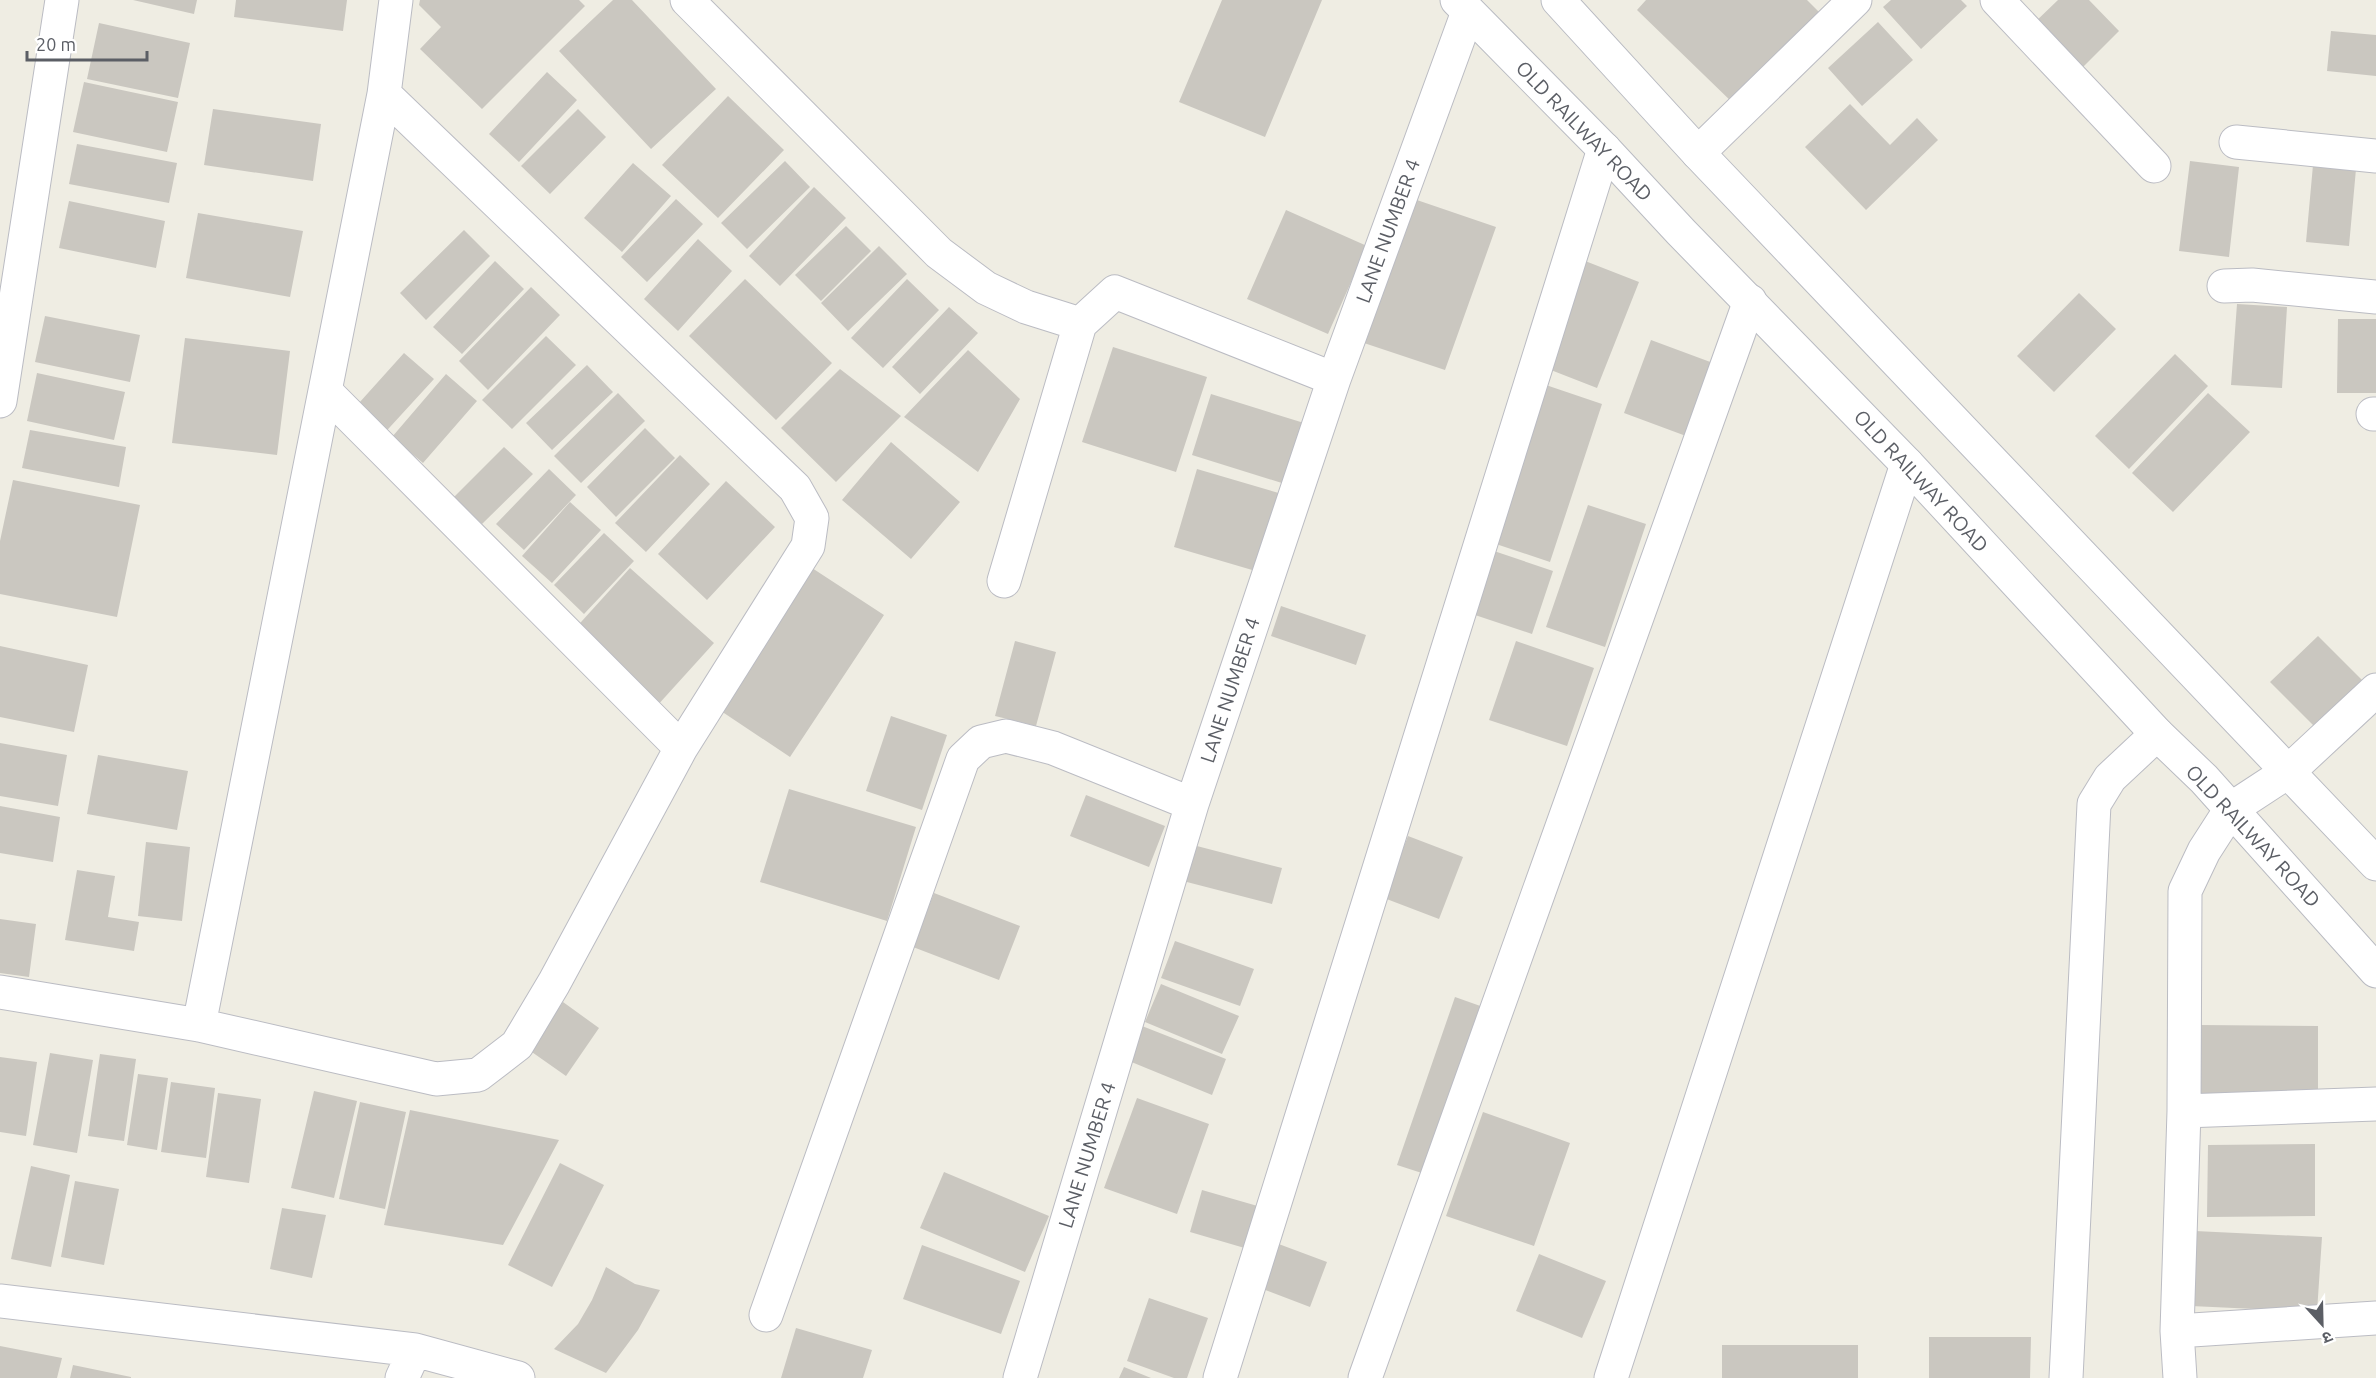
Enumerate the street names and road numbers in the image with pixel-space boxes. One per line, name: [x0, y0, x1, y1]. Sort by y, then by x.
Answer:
street label: OLD RAILWAY ROAD: [1512, 56, 1657, 206]
street label: LANE NUMBER 4: [1351, 156, 1424, 306]
street label: OLD RAILWAY ROAD: [1850, 405, 1993, 556]
street label: LANE NUMBER 4: [1195, 614, 1264, 765]
street label: OLD RAILWAY ROAD: [2182, 760, 2325, 911]
street label: LANE NUMBER 4: [1053, 1079, 1120, 1231]

